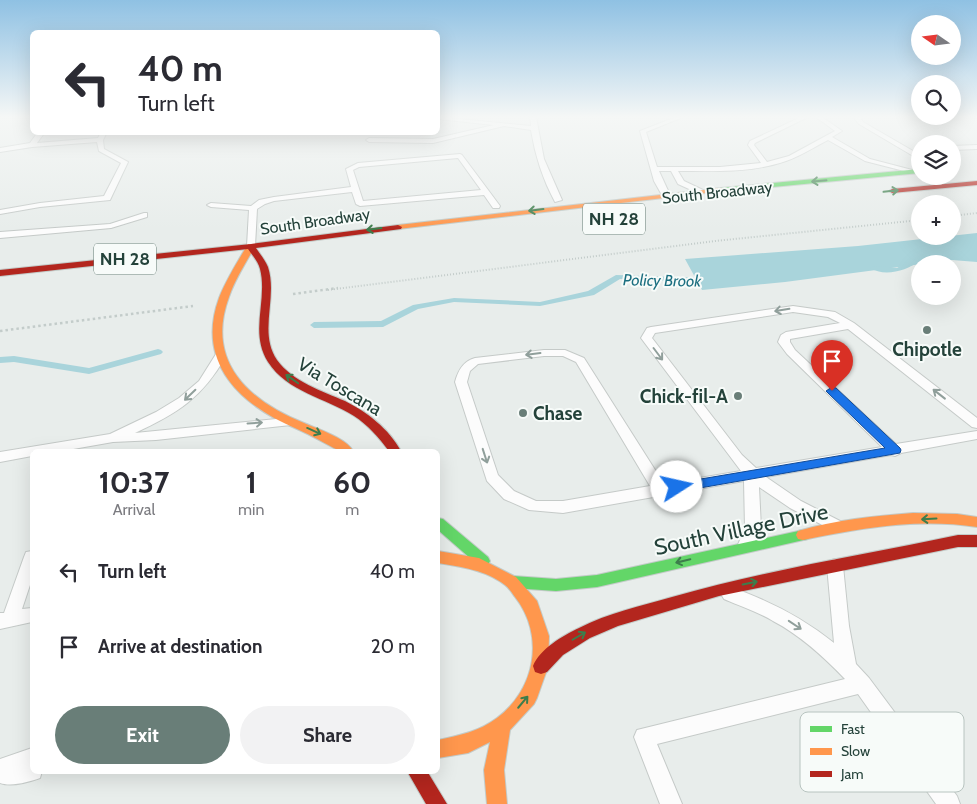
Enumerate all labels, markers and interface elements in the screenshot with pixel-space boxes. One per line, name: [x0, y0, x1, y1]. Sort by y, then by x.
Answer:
north arrow: [911, 15, 961, 65]
map controls: [911, 15, 961, 305]
text: 40 m: [138, 47, 223, 90]
icon: left: [55, 50, 120, 115]
button: search: [911, 75, 961, 125]
text: Turn left: [138, 90, 215, 117]
button: layers: [911, 135, 961, 185]
one-way arrow: [812, 176, 828, 186]
street label: South Broadway: [661, 177, 773, 208]
one-way arrow: [883, 186, 899, 196]
button: +: [911, 195, 961, 245]
road number: NH 28: [583, 203, 645, 234]
street label: South Broadway: [259, 204, 371, 239]
one-way arrow: [528, 205, 544, 215]
one-way arrow: [367, 224, 383, 234]
road number: NH 28: [94, 243, 156, 274]
button: −: [911, 255, 961, 305]
water label: Policy Brook: [623, 270, 702, 291]
one-way arrow: [775, 306, 791, 316]
marker: Chipotle: [921, 324, 933, 336]
place label: Chipotle: [892, 338, 962, 361]
pin: [811, 340, 853, 391]
one-way arrow: [653, 347, 664, 360]
icon: arrive: [818, 347, 846, 375]
one-way arrow: [525, 349, 541, 359]
street label: Via Toscana: [293, 352, 386, 421]
one-way arrow: [285, 374, 299, 384]
place label: Chick-fil-A: [640, 385, 728, 408]
one-way arrow: [184, 389, 197, 401]
one-way arrow: [933, 389, 946, 400]
marker: Chick-fil-A: [732, 390, 744, 402]
place label: Chase: [533, 402, 583, 425]
marker: Chase: [517, 407, 529, 419]
one-way arrow: [246, 419, 262, 428]
one-way arrow: [306, 427, 321, 437]
one-way arrow: [480, 448, 490, 464]
position arrow: [650, 460, 702, 512]
text: 10:37: [99, 464, 169, 501]
text: 1: [246, 464, 257, 501]
text: 60: [333, 464, 371, 501]
street label: South Village Drive: [652, 498, 831, 561]
text: Arrival: [113, 500, 155, 519]
text: min: [238, 500, 264, 519]
text: m: [345, 500, 359, 519]
one-way arrow: [921, 515, 937, 524]
one-way arrow: [675, 557, 691, 566]
icon: left: [55, 558, 83, 586]
text: Turn left: [98, 560, 166, 583]
text: 40 m: [370, 560, 415, 583]
one-way arrow: [742, 578, 758, 588]
one-way arrow: [788, 620, 802, 630]
one-way arrow: [571, 631, 585, 641]
icon: arrive: [55, 633, 83, 661]
text: Arrive at destination: [98, 635, 262, 658]
text: 20 m: [371, 635, 415, 658]
one-way arrow: [518, 696, 529, 709]
button: Exit: [55, 706, 230, 764]
button: Share: [240, 706, 415, 764]
legend: [800, 712, 964, 792]
text: Fast: [841, 720, 865, 738]
text: Slow: [841, 742, 870, 760]
text: Jam: [840, 765, 863, 783]

